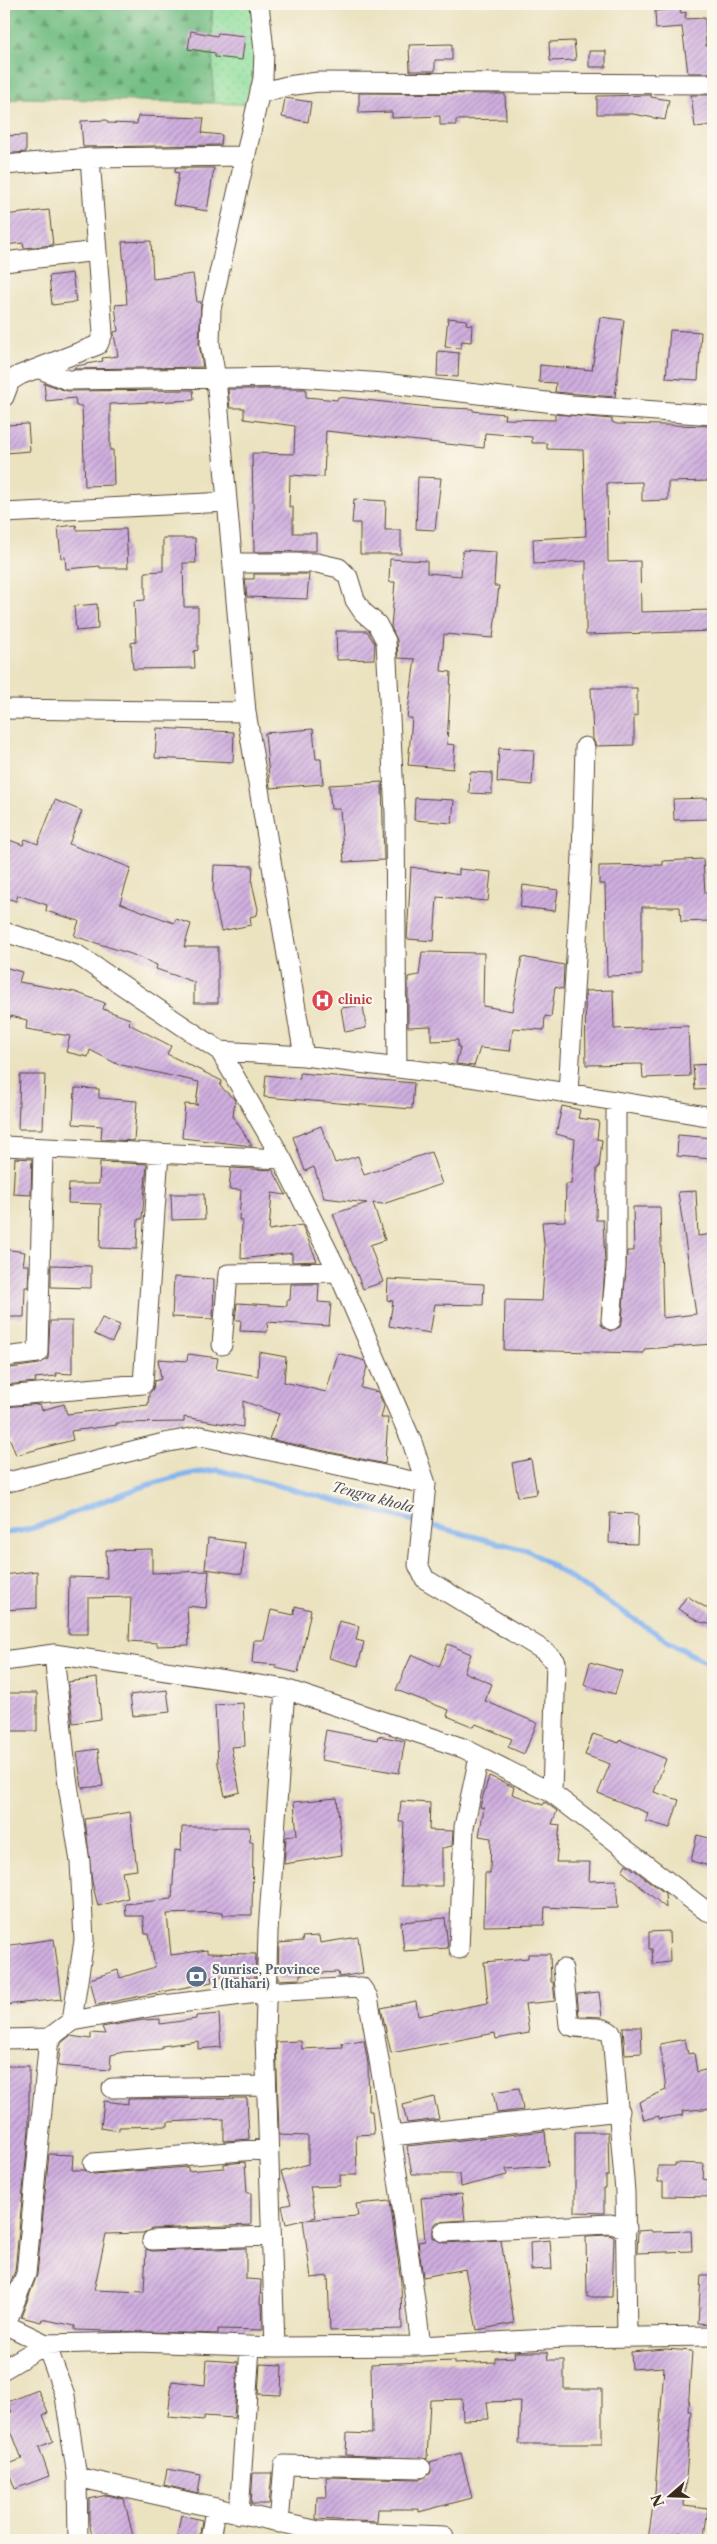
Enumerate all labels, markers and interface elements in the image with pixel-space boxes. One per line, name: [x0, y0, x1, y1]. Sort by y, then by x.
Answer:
hospital icon: clinic: [310, 988, 334, 1012]
place label: clinic: [338, 992, 373, 1007]
water label: Tengra khola: [330, 1477, 417, 1517]
place label: Sunrise, Province 1 (Itahari): [212, 1962, 320, 1991]
bank icon: Sunrise, Province 1 (Itahari): [184, 1965, 208, 1989]
north arrow: [644, 2472, 694, 2522]
text: N: [647, 2492, 668, 2509]

